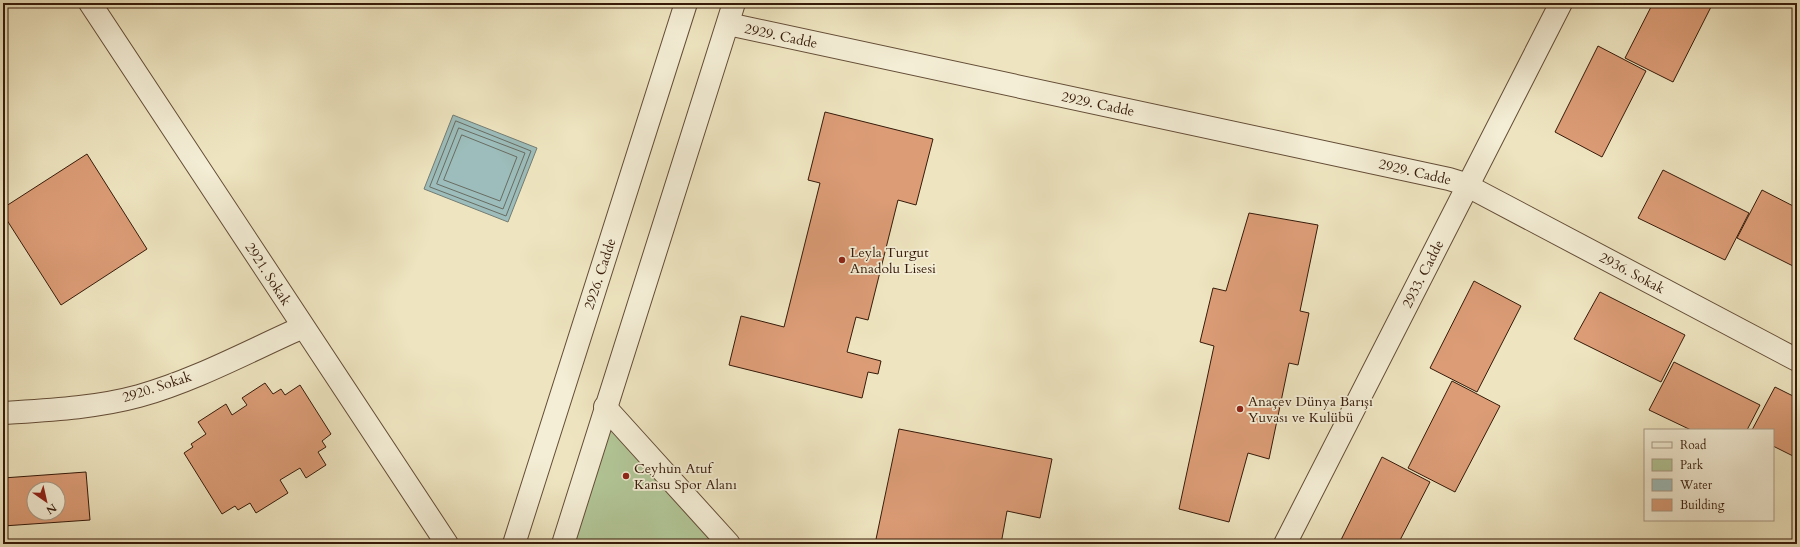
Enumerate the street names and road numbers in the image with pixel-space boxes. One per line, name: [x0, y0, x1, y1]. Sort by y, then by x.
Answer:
street label: 2929. Cadde: [743, 19, 819, 53]
street label: 2929. Cadde: [1060, 87, 1136, 121]
street label: 2929. Cadde: [1377, 154, 1453, 190]
street label: 2926. Cadde: [580, 236, 620, 312]
street label: 2933. Cadde: [1398, 237, 1448, 311]
street label: 2921. Sokak: [241, 239, 296, 310]
street label: 2936. Sokak: [1596, 248, 1669, 298]
street label: 2920. Sokak: [120, 367, 194, 407]

